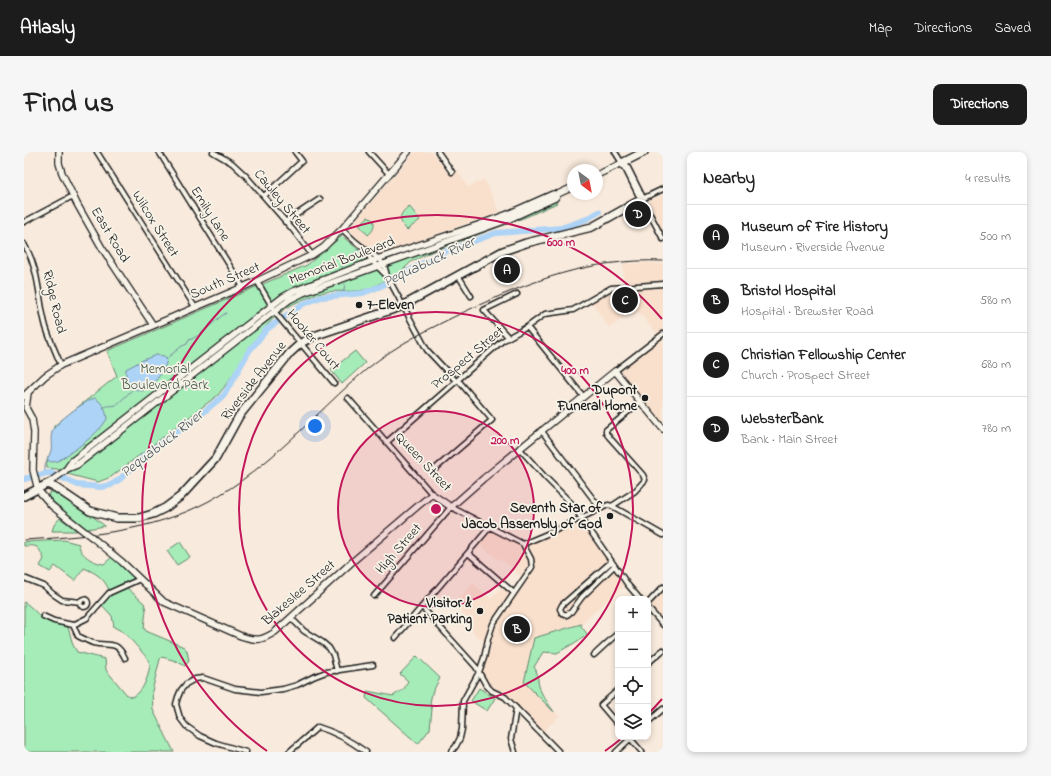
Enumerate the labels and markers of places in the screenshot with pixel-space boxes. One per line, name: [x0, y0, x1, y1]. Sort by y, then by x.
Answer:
pin: D: [625, 199, 651, 229]
pin: A: [494, 255, 520, 285]
pin: C: [612, 285, 638, 315]
place label: 7-Eleven: [367, 295, 414, 316]
marker: 7-Eleven: [354, 300, 364, 310]
place label: Dupont Funeral Home: [556, 380, 638, 417]
marker: Dupont Funeral Home: [640, 393, 650, 403]
place label: Seventh Star of Jacob Assembly of God: [462, 498, 602, 537]
centre of rings: [429, 502, 443, 516]
marker: Seventh Star of Jacob Assembly of God: [605, 511, 615, 521]
place label: Visitor & Patient Parking: [388, 593, 473, 632]
marker: Visitor & Patient Parking: [475, 606, 485, 616]
pin: B: [504, 614, 530, 644]

